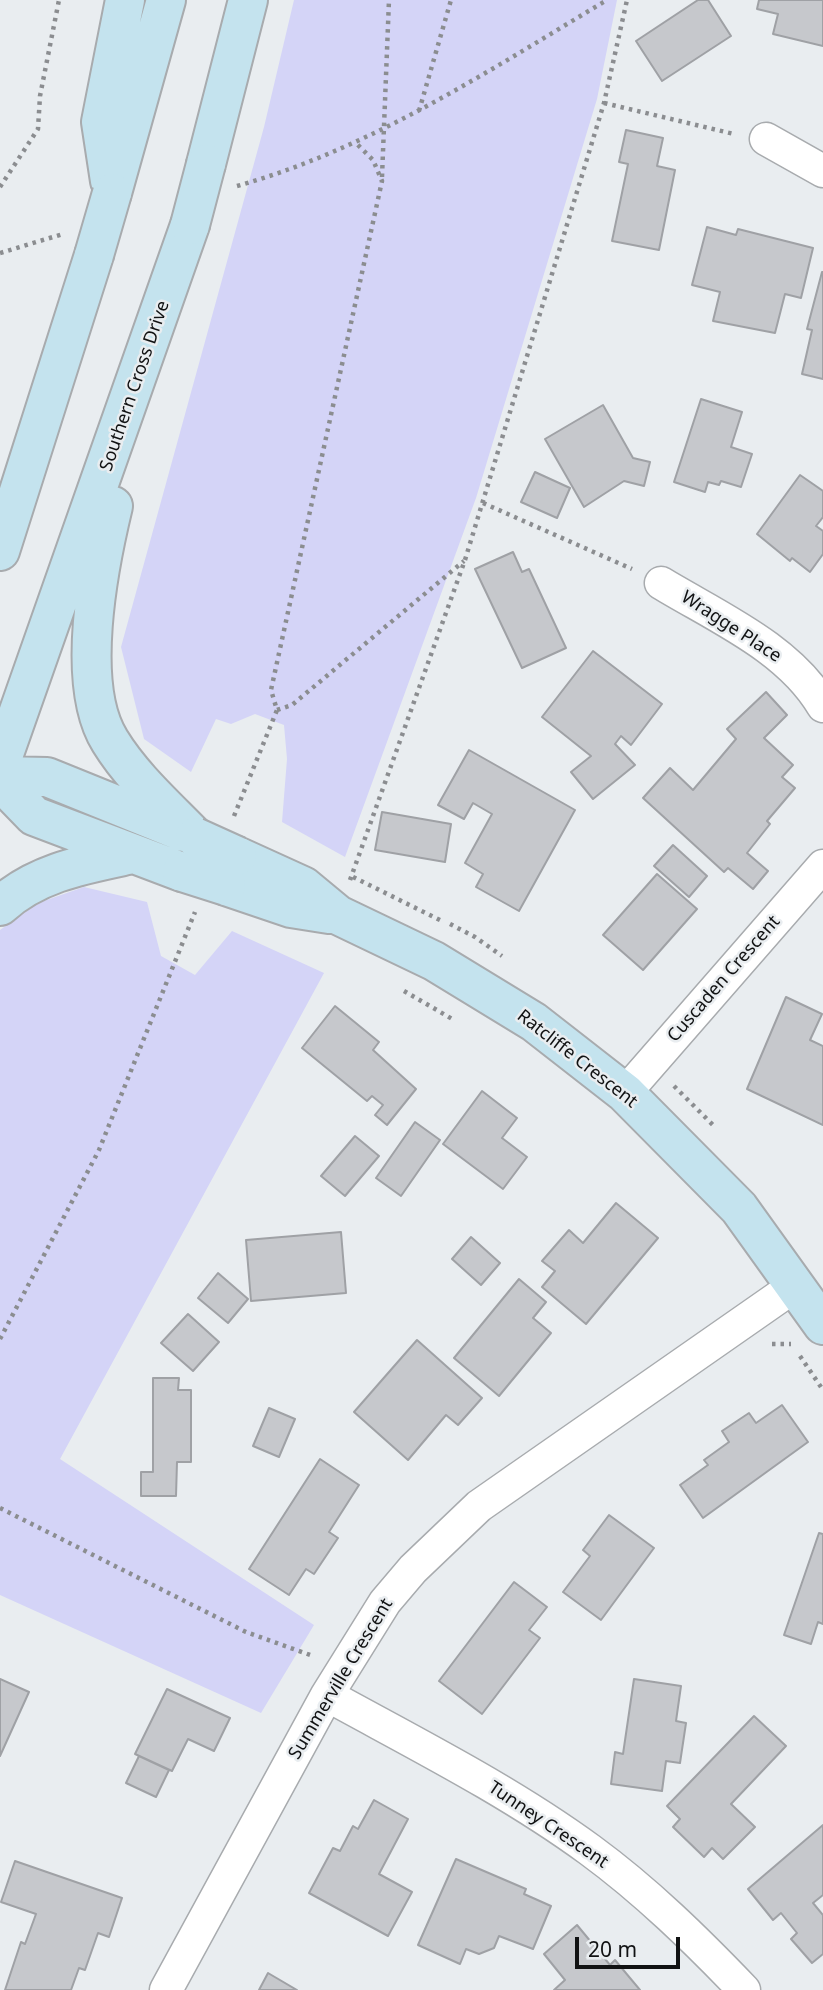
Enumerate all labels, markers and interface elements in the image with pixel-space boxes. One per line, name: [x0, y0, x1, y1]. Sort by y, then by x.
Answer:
street label: Southern Cross Drive: [96, 298, 174, 474]
street label: Wragge Place: [677, 587, 785, 667]
street label: Cuscaden Crescent: [663, 911, 785, 1047]
street label: Ratcliffe Crescent: [513, 1005, 641, 1113]
street label: Summerville Crescent: [284, 1595, 398, 1763]
street label: Tunney Crescent: [484, 1777, 612, 1873]
scale bar: [578, 1924, 683, 1968]
text: 20 m: [588, 1935, 637, 1963]

